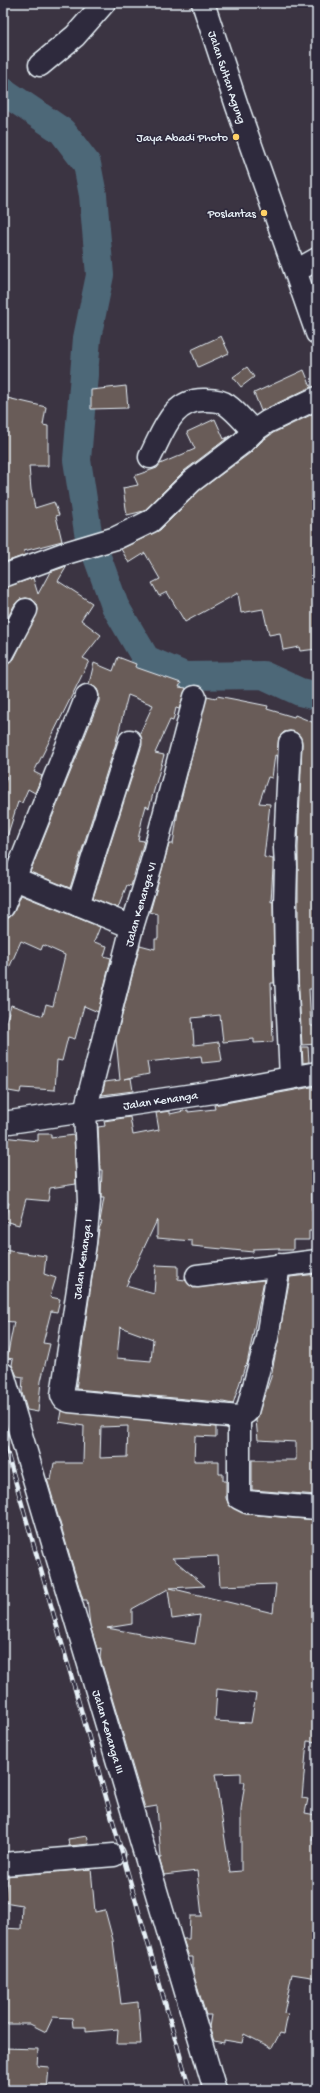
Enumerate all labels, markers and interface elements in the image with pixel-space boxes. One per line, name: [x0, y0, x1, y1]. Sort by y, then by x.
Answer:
street label: Jalan Sultan Agung: [204, 29, 248, 126]
place label: Jaya Abadi Photo: [137, 132, 228, 146]
marker: Jaya Abadi Photo: [231, 132, 241, 142]
place label: Poslantas: [207, 208, 257, 222]
marker: Poslantas: [259, 208, 269, 218]
street label: Jalan Kenanga VI: [123, 860, 161, 949]
street label: Jalan Kenanga: [122, 1089, 199, 1114]
street label: Jalan Kenanga I: [71, 1218, 97, 1300]
street label: Jalan Kenanga III: [88, 1689, 126, 1776]

